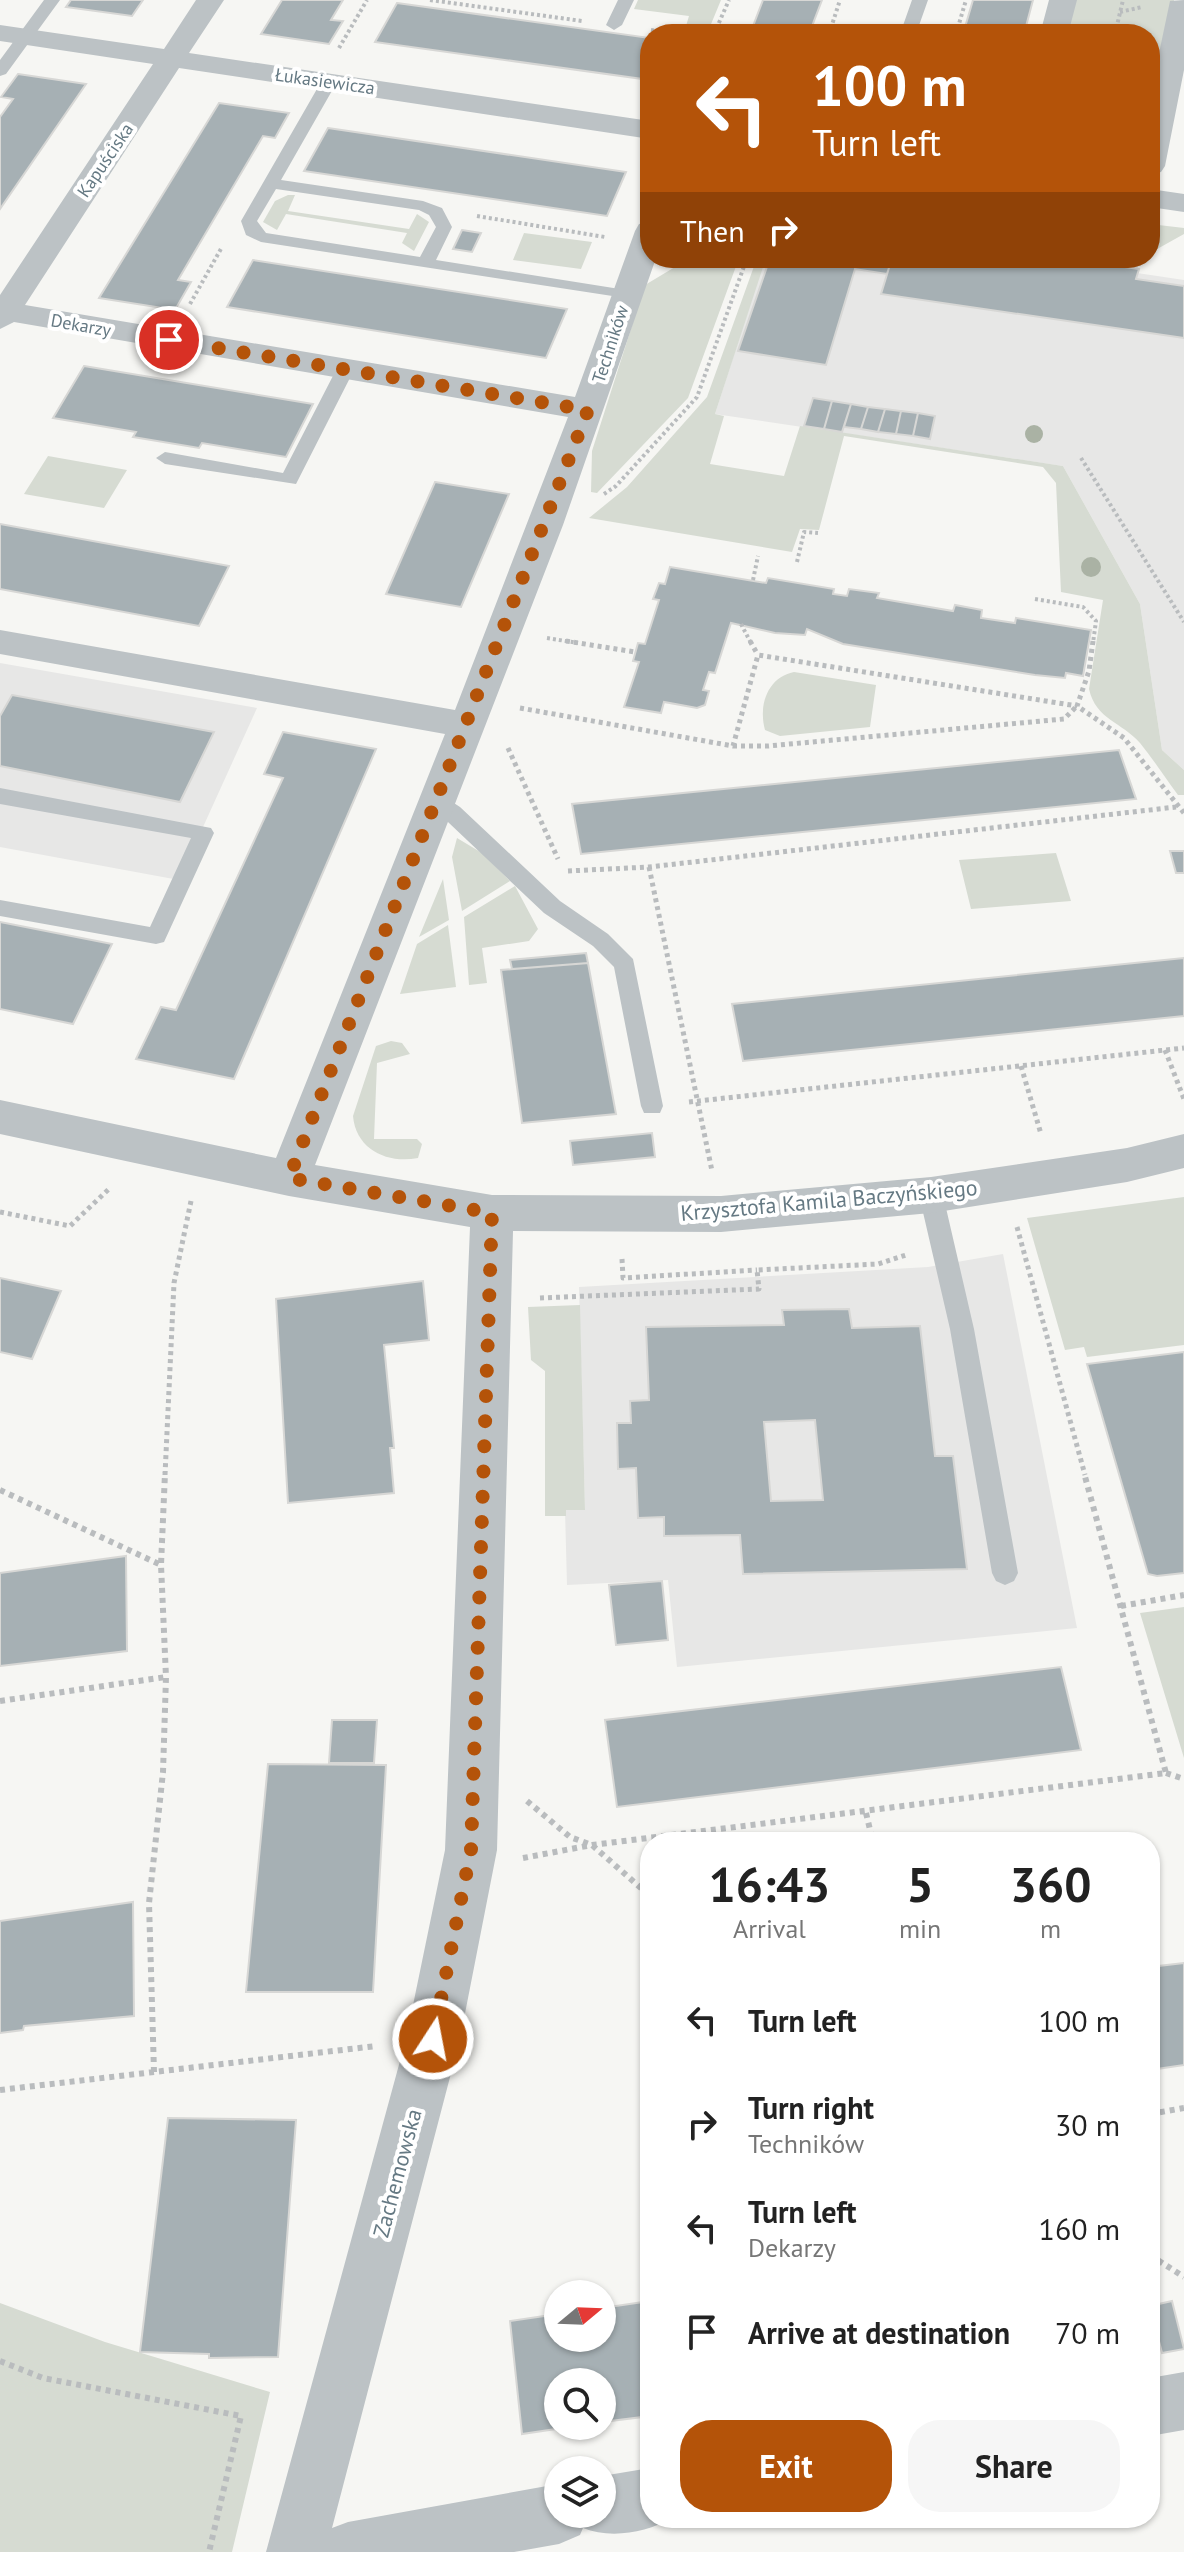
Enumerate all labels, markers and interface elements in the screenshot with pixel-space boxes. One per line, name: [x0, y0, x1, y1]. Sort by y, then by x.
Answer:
text: 100 m: [812, 49, 967, 121]
icon: left: [680, 56, 784, 160]
street label: Łukasiewicza: [274, 63, 376, 99]
street label: Kapuściska: [72, 119, 138, 201]
text: Turn left: [812, 119, 941, 166]
icon: right: [761, 208, 805, 252]
text: Then: [680, 211, 745, 250]
street label: Techników: [587, 302, 634, 386]
pin: [135, 306, 203, 374]
street label: Dekarzy: [49, 308, 114, 342]
icon: arrive: [147, 318, 191, 362]
street label: Krzysztofa Kamila Baczyńskiego: [679, 1173, 979, 1227]
text: 16:43: [709, 1853, 830, 1915]
text: 5: [906, 1853, 934, 1915]
text: 360: [1010, 1853, 1091, 1915]
text: Arrival: [733, 1912, 806, 1945]
text: min: [899, 1912, 941, 1945]
text: m: [1040, 1912, 1061, 1945]
position arrow: [391, 1997, 475, 2081]
icon: left: [680, 1998, 724, 2042]
text: Turn left: [748, 2001, 856, 2040]
text: 100 m: [1039, 2001, 1120, 2040]
text: Turn right: [748, 2088, 874, 2127]
icon: right: [680, 2102, 724, 2146]
text: 30 m: [1055, 2105, 1120, 2144]
street label: Zachemowska: [366, 2106, 428, 2240]
text: Techników: [748, 2127, 864, 2160]
text: Turn left: [748, 2192, 856, 2231]
icon: left: [680, 2206, 724, 2250]
text: 160 m: [1039, 2209, 1120, 2248]
text: Dekarzy: [748, 2231, 836, 2264]
north arrow: [544, 2280, 616, 2352]
map controls: [544, 2280, 616, 2528]
icon: arrive: [680, 2310, 724, 2354]
text: Arrive at destination: [748, 2313, 1010, 2352]
text: 70 m: [1055, 2313, 1120, 2352]
button: search: [544, 2368, 616, 2440]
button: Exit: [680, 2420, 892, 2512]
button: Share: [908, 2420, 1120, 2512]
button: layers: [544, 2456, 616, 2528]

